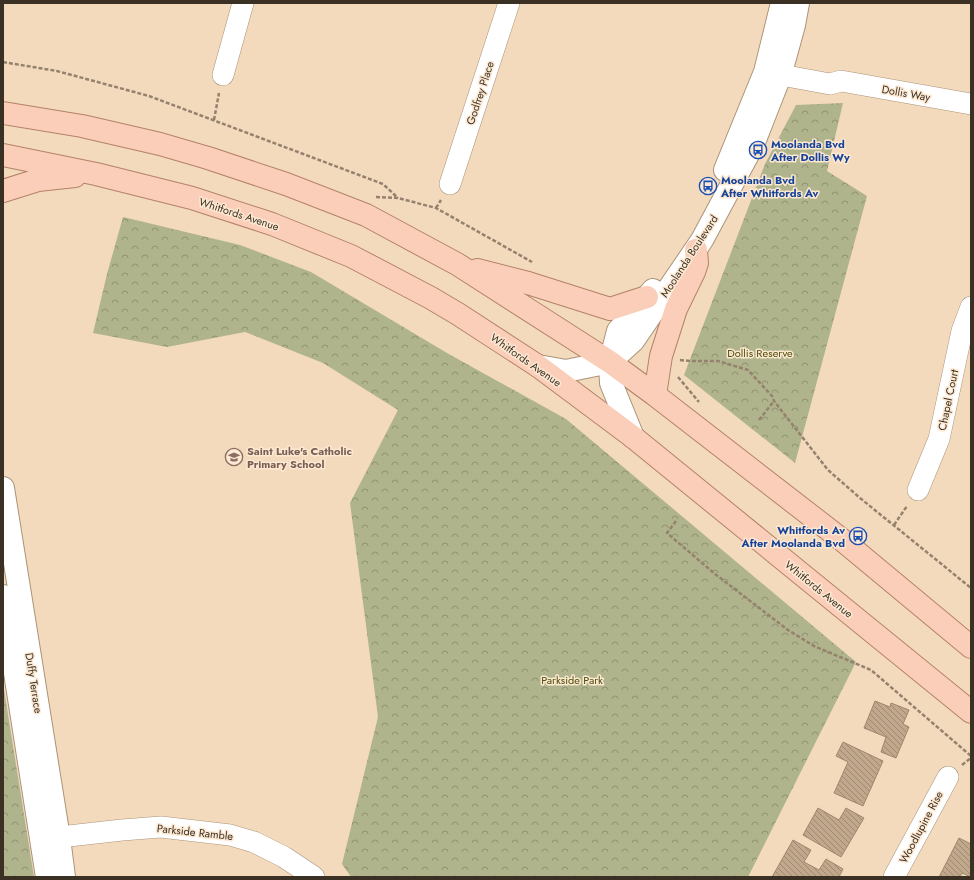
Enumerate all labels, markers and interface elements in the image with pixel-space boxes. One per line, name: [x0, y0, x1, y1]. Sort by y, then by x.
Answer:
street label: Godfrey Place: [462, 59, 498, 127]
street label: Dollis Way: [880, 81, 932, 105]
place label: Moolanda Bvd After Dollis Wy: [770, 136, 850, 165]
bus stop icon: Moolanda Bvd After Dollis Wy: [748, 140, 768, 160]
place label: Moolanda Bvd After Whitfords Av: [720, 172, 818, 201]
bus stop icon: Moolanda Bvd After Whitfords Av: [698, 176, 718, 196]
street label: Whitfords Avenue: [197, 194, 281, 235]
street label: Moolanda Boulevard: [656, 212, 722, 300]
street label: Whitfords Avenue: [487, 330, 565, 391]
park label: Dollis Reserve: [727, 345, 793, 361]
street label: Chapel Court: [934, 368, 962, 432]
place label: Saint Luke's Catholic Primary School: [247, 443, 352, 472]
school or university icon: Saint Luke's Catholic Primary School: [224, 447, 244, 467]
place label: Whitfords Av After Moolanda Bvd: [741, 522, 845, 551]
bus stop icon: Whitfords Av After Moolanda Bvd: [848, 526, 868, 546]
street label: Whitfords Avenue: [782, 557, 857, 622]
street label: Duffy Terrace: [21, 652, 47, 715]
park label: Parkside Park: [541, 672, 603, 688]
street label: Woodlupine Rise: [895, 788, 947, 866]
street label: Parkside Ramble: [156, 820, 234, 844]

